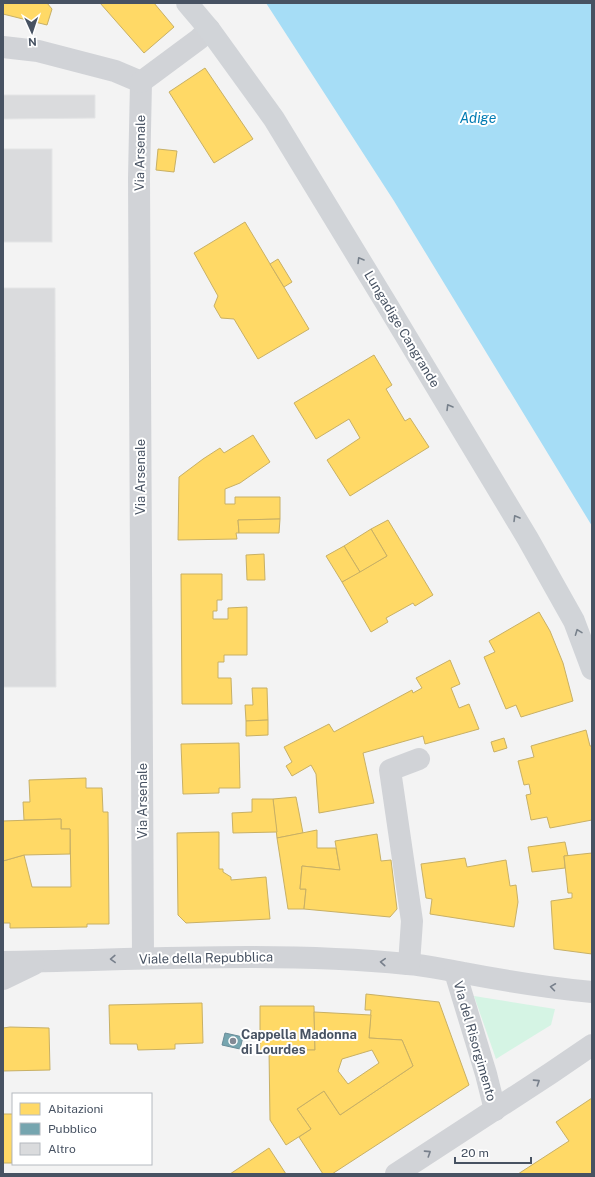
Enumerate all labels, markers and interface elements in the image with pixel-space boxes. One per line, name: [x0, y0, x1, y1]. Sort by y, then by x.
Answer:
north arrow: [12, 12, 52, 52]
text: N: [28, 36, 37, 48]
water label: Adige: [460, 110, 497, 126]
street label: Via Arsenale: [132, 115, 148, 191]
one-way arrow: [357, 257, 364, 264]
street label: Lungadige Cangrande: [361, 268, 443, 390]
one-way arrow: [446, 404, 454, 411]
street label: Via Arsenale: [133, 439, 148, 515]
one-way arrow: [513, 515, 520, 522]
one-way arrow: [574, 629, 582, 636]
street label: Via Arsenale: [135, 763, 150, 839]
street label: Viale della Repubblica: [139, 949, 273, 967]
one-way arrow: [110, 955, 116, 963]
one-way arrow: [380, 957, 386, 966]
street label: Via del Risorgimento: [451, 979, 499, 1103]
one-way arrow: [550, 983, 556, 992]
place label: Cappella Madonna di Lourdes: [241, 1027, 357, 1057]
marker: Cappella Madonna di Lourdes: [228, 1036, 238, 1046]
one-way arrow: [533, 1080, 540, 1087]
legend: [12, 1093, 152, 1165]
text: Abitazioni: [48, 1102, 103, 1116]
text: Pubblico: [48, 1122, 97, 1136]
scale bar: [455, 1139, 531, 1165]
text: Altro: [48, 1142, 76, 1156]
text: 20 m: [461, 1146, 489, 1160]
one-way arrow: [424, 1151, 431, 1158]

